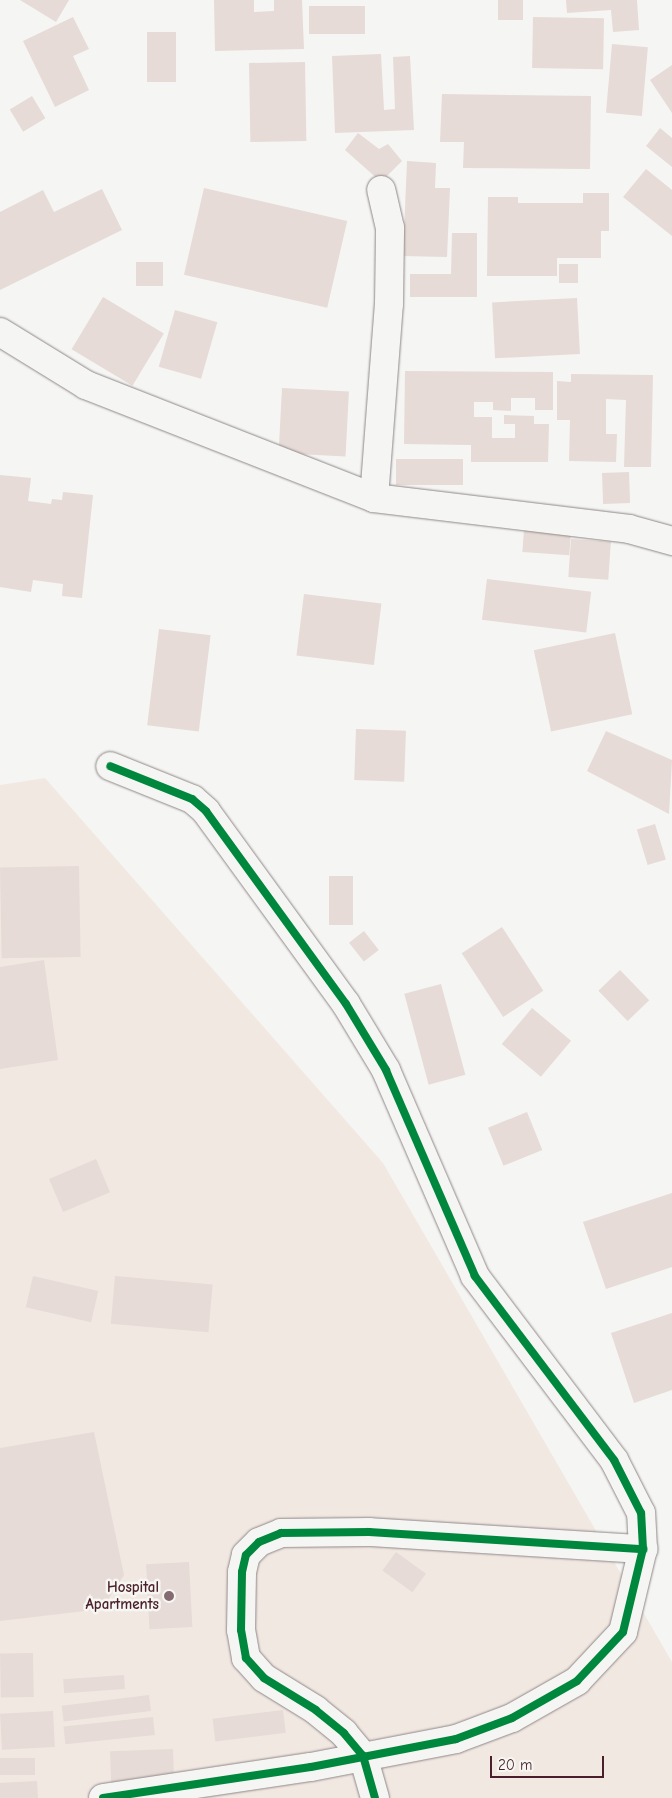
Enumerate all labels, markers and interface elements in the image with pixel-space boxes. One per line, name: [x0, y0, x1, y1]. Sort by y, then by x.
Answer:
place label: Hospital Apartments: [86, 1578, 159, 1613]
marker: Hospital Apartments: [163, 1590, 175, 1602]
scale bar: [492, 1746, 606, 1778]
text: 20 m: [498, 1756, 532, 1774]

